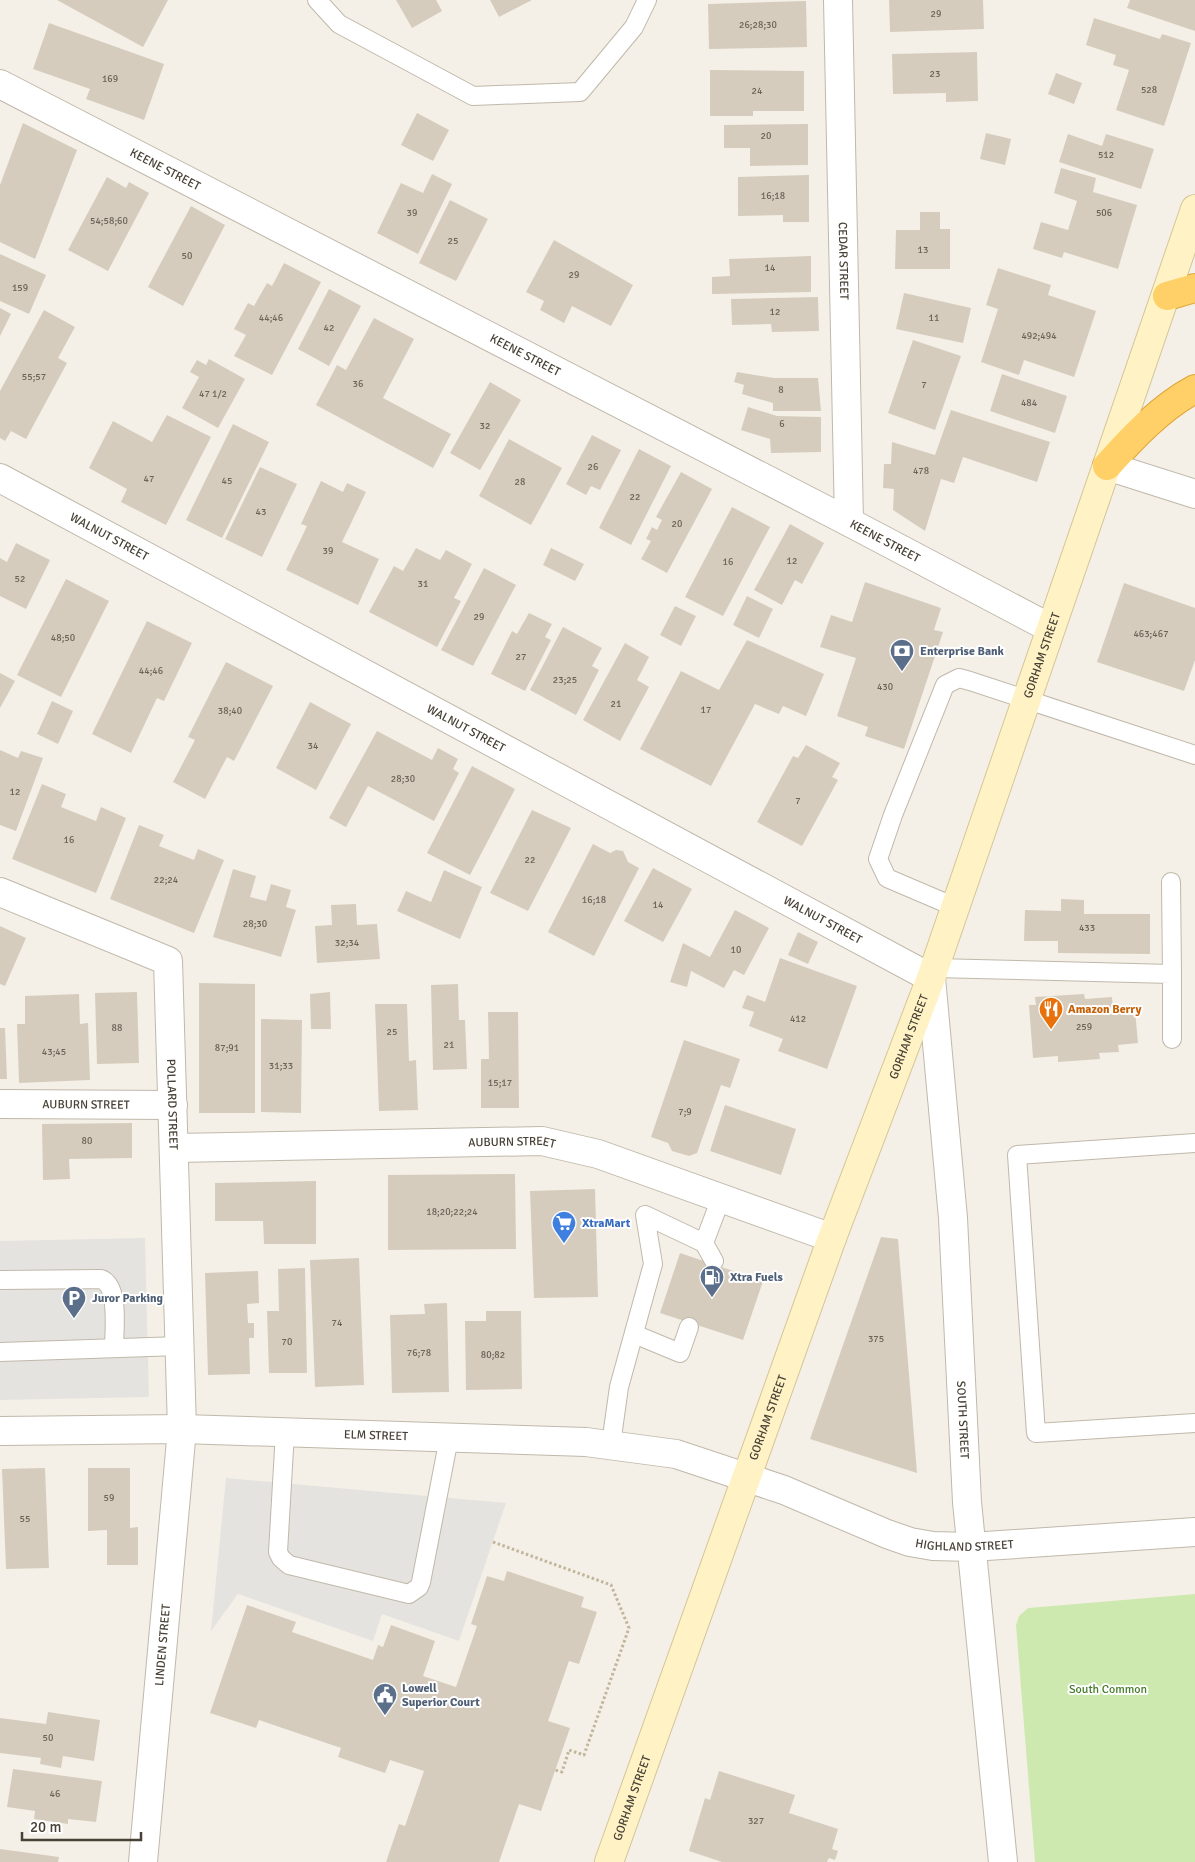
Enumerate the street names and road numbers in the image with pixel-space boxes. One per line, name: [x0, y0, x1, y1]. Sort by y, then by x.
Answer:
street label: KEENE STREET: [127, 145, 203, 194]
street label: CEDAR STREET: [835, 222, 852, 300]
street label: KEENE STREET: [487, 331, 563, 379]
street label: WALNUT STREET: [67, 509, 151, 564]
street label: KEENE STREET: [847, 516, 923, 566]
street label: GORHAM STREET: [1020, 610, 1063, 700]
street label: WALNUT STREET: [424, 701, 508, 756]
street label: WALNUT STREET: [781, 893, 865, 947]
street label: GORHAM STREET: [886, 992, 932, 1081]
street label: POLLARD STREET: [163, 1059, 181, 1150]
street label: AUBURN STREET: [42, 1097, 130, 1112]
street label: AUBURN STREET: [468, 1133, 557, 1151]
street label: GORHAM STREET: [746, 1373, 790, 1462]
street label: SOUTH STREET: [954, 1381, 972, 1459]
street label: ELM STREET: [344, 1427, 408, 1444]
street label: HIGHLAND STREET: [914, 1536, 1014, 1555]
street label: LINDEN STREET: [152, 1603, 174, 1687]
street label: GORHAM STREET: [610, 1753, 654, 1843]

